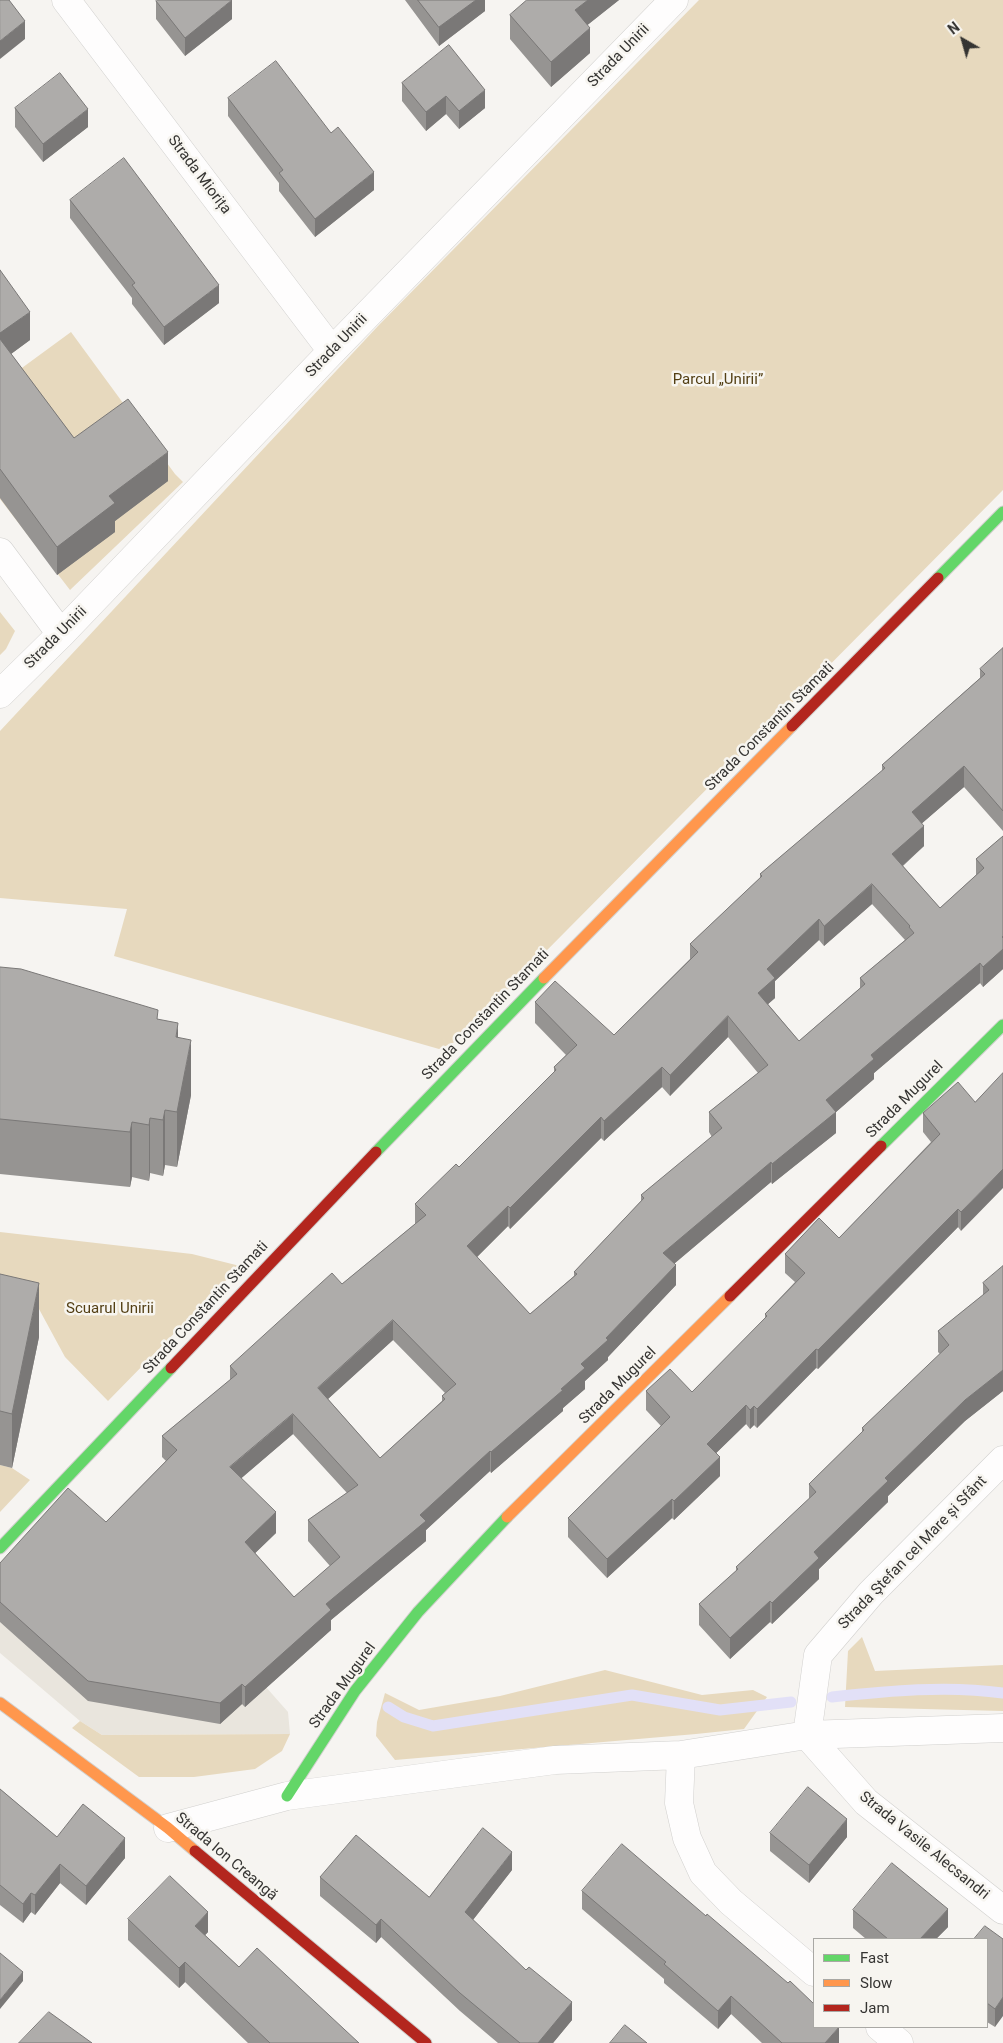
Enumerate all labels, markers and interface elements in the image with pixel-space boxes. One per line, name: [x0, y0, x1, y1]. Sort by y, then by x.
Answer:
north arrow: [938, 15, 988, 65]
text: N: [945, 19, 963, 38]
street label: Strada Unirii: [584, 21, 654, 91]
street label: Strada Miorița: [163, 132, 235, 218]
street label: Strada Unirii: [302, 311, 372, 381]
park label: Parcul „Unirii”: [673, 371, 763, 389]
street label: Strada Unirii: [21, 603, 91, 673]
street label: Strada Constantin Stamati: [702, 659, 838, 795]
street label: Strada Constantin Stamati: [419, 946, 553, 1084]
street label: Strada Mugurel: [863, 1058, 947, 1142]
street label: Strada Constantin Stamati: [140, 1238, 272, 1378]
park label: Scuarul Unirii: [66, 1300, 154, 1318]
street label: Strada Mugurel: [576, 1344, 660, 1428]
street label: Strada Ştefan cel Mare și Sfânt: [835, 1473, 991, 1633]
street label: Strada Mugurel: [306, 1640, 380, 1732]
street label: Strada Vasile Alecsandri: [855, 1788, 993, 1904]
street label: Strada Ion Creangă: [171, 1809, 281, 1905]
legend: [813, 1938, 988, 2028]
text: Fast: [860, 1949, 889, 1967]
text: Slow: [860, 1974, 892, 1992]
text: Jam: [860, 1999, 890, 2017]

